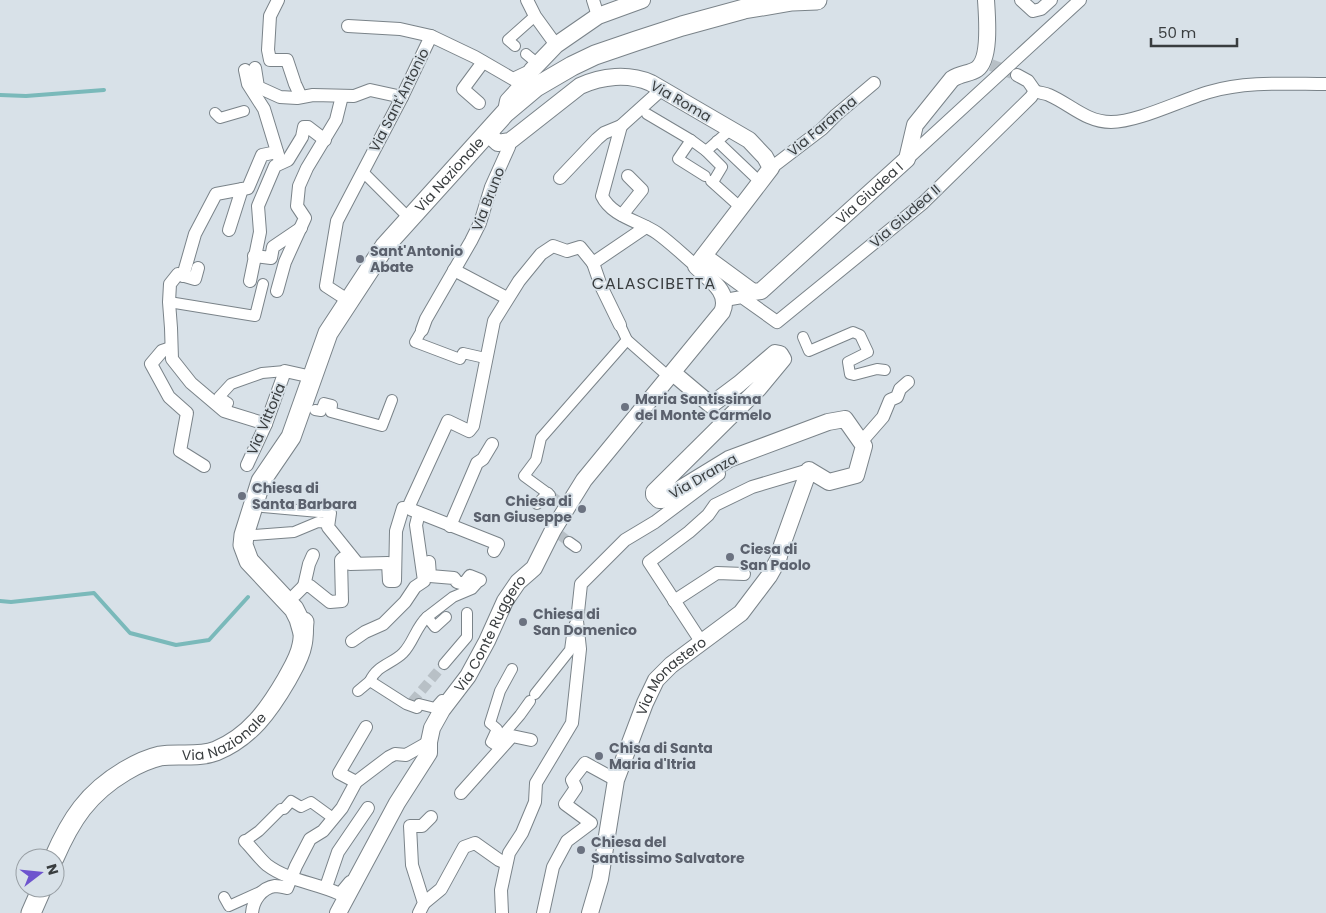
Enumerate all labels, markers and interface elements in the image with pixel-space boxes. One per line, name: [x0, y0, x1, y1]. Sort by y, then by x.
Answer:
scale bar: [1151, 15, 1237, 47]
text: 50 m: [1158, 22, 1196, 43]
street label: Via Sant'Antonio: [364, 45, 434, 155]
street label: Via Roma: [647, 75, 715, 127]
street label: Via Faranna: [783, 91, 861, 161]
street label: Via Nazionale: [410, 133, 489, 217]
street label: Via Giudea I: [831, 157, 907, 229]
street label: Via Bruno: [467, 164, 509, 234]
street label: Via Giudea II: [865, 180, 945, 252]
place label: Sant'Antonio Abate: [370, 241, 463, 277]
marker: Sant'Antonio Abate: [354, 253, 366, 265]
district label: CALASCIBETTA: [592, 272, 716, 295]
street label: Via Vittoria: [242, 380, 290, 458]
place label: Maria Santissima del Monte Carmelo: [635, 389, 771, 425]
marker: Maria Santissima del Monte Carmelo: [619, 401, 631, 413]
street label: Via Dranza: [665, 448, 741, 504]
place label: Chiesa di Santa Barbara: [252, 478, 357, 514]
marker: Chiesa di Santa Barbara: [236, 490, 248, 502]
place label: Chiesa di San Giuseppe: [473, 491, 572, 527]
marker: Chiesa di San Giuseppe: [576, 503, 588, 515]
place label: Ciesa di San Paolo: [740, 539, 811, 575]
marker: Ciesa di San Paolo: [724, 551, 736, 563]
street label: Via Conte Ruggero: [449, 570, 530, 696]
place label: Chiesa di San Domenico: [533, 604, 637, 640]
marker: Chiesa di San Domenico: [517, 616, 529, 628]
street label: Via Monastero: [631, 632, 711, 718]
street label: Via Nazionale: [182, 708, 271, 765]
place label: Chisa di Santa Maria d'Itria: [609, 738, 713, 774]
marker: Chisa di Santa Maria d'Itria: [593, 750, 605, 762]
place label: Chiesa del Santissimo Salvatore: [591, 832, 745, 868]
marker: Chiesa del Santissimo Salvatore: [575, 844, 587, 856]
north arrow: [15, 848, 65, 898]
text: N: [41, 862, 64, 877]

